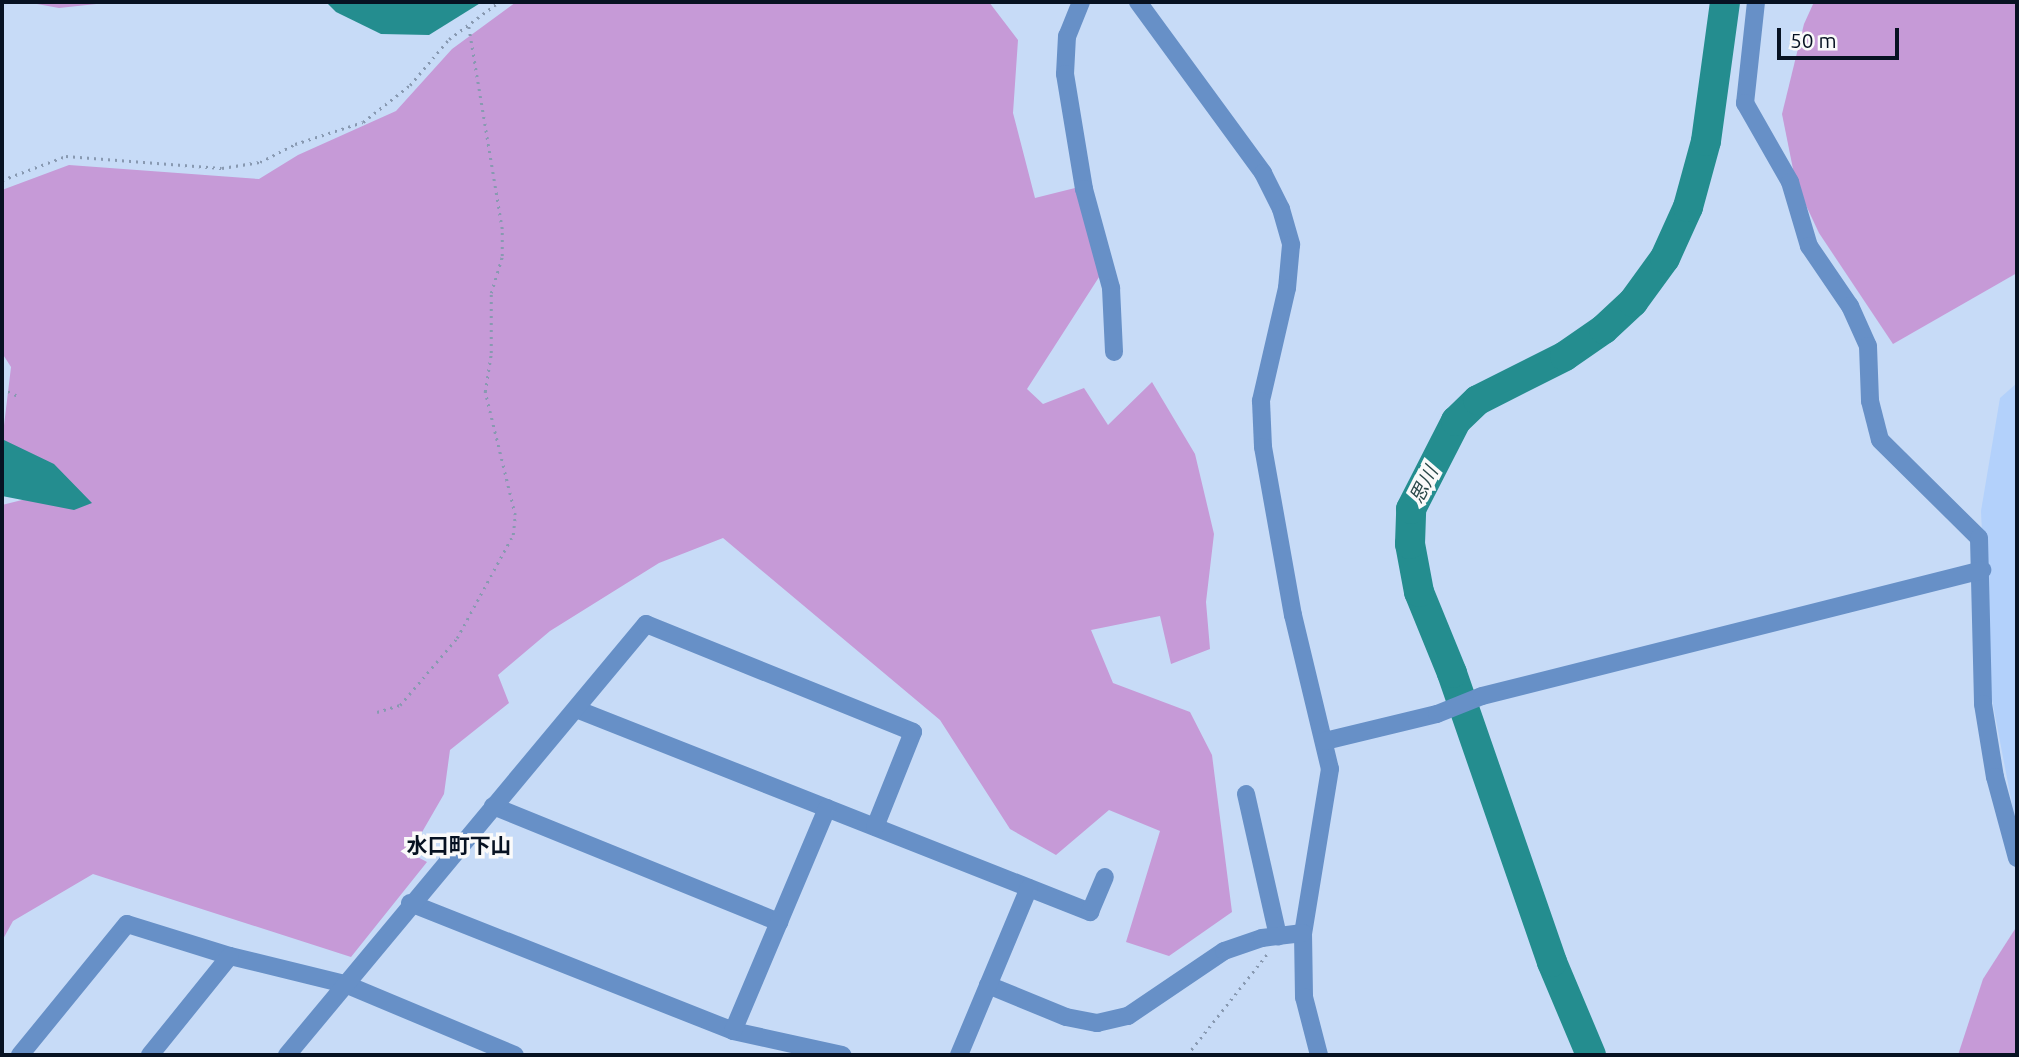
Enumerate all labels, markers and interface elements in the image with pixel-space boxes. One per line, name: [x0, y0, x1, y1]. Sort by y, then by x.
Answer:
scale bar: [1781, 14, 1904, 58]
text: 50 m: [1790, 28, 1837, 52]
water label: 思川: [1405, 463, 1443, 507]
district label: 水口町下山: [407, 832, 511, 858]

